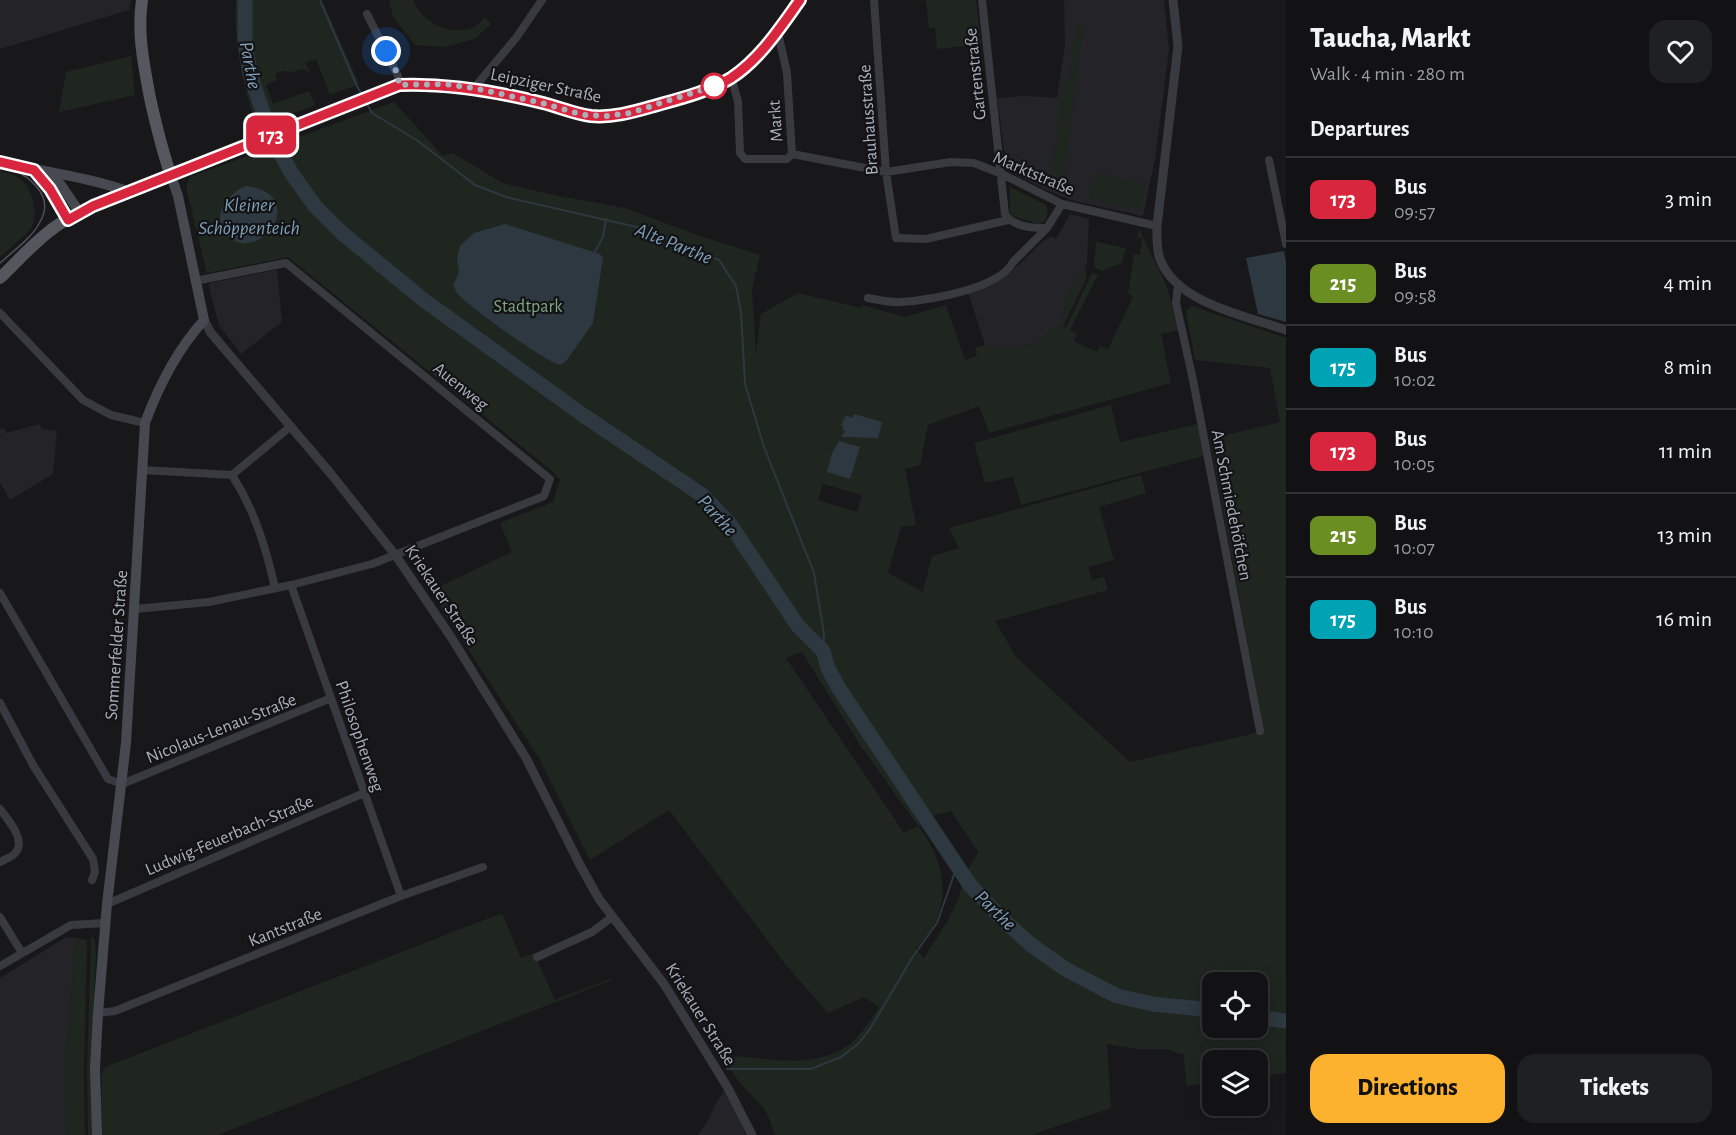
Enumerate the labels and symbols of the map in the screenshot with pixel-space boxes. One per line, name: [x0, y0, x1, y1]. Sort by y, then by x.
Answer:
street label: Gartenstraße: [962, 27, 990, 121]
your location: [371, 36, 401, 66]
water label: Parthe: [236, 40, 264, 91]
street label: Brauhausstraße: [856, 64, 882, 176]
street label: Leipziger Straße: [489, 65, 603, 107]
unlabelled marker: [701, 73, 727, 99]
street label: Markt: [766, 99, 786, 142]
line badge: 173: [236, 116, 306, 154]
street label: Marktstraße: [990, 149, 1077, 199]
water label: Kleiner Schöppenteich: [198, 195, 300, 238]
water label: Alte Parthe: [632, 219, 715, 268]
park label: Stadtpark: [494, 298, 563, 316]
street label: Auenweg: [429, 359, 492, 414]
street label: Am Schmiedehöfchen: [1208, 428, 1254, 582]
water label: Parthe: [694, 491, 741, 541]
street label: Kriekauer Straße: [401, 542, 481, 649]
street label: Sommerfelder Straße: [103, 569, 131, 721]
street label: Philosophenweg: [332, 678, 387, 794]
street label: Nicolaus-Lenau-Straße: [144, 691, 299, 767]
street label: Ludwig-Feuerbach-Straße: [143, 792, 316, 880]
water label: Parthe: [971, 887, 1020, 935]
street label: Kantstraße: [246, 905, 325, 951]
street label: Kriekauer Straße: [662, 960, 739, 1069]

